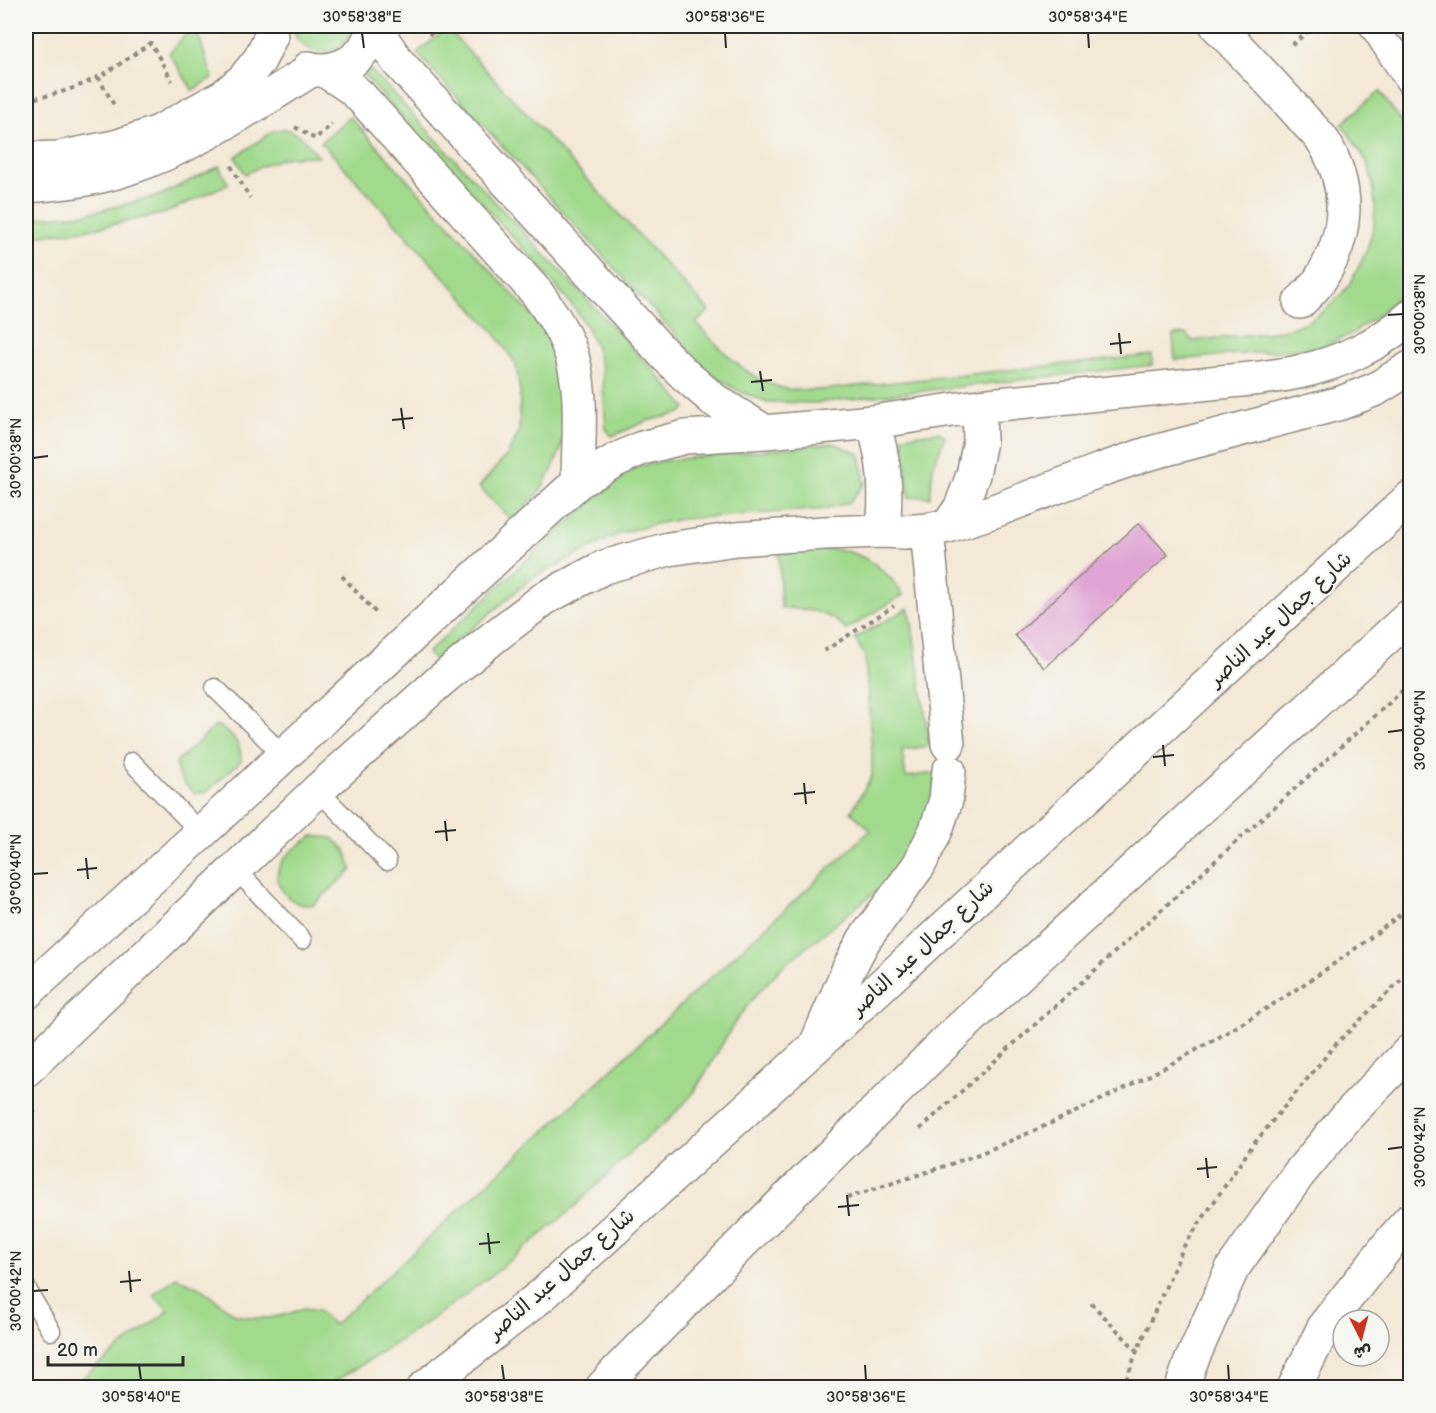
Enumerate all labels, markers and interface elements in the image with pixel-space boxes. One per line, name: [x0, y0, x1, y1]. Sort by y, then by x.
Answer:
text: 30°58'38"E: [322, 8, 402, 27]
text: 30°58'36"E: [685, 8, 765, 27]
text: 30°58'34"E: [1048, 8, 1128, 27]
text: 30°00'38"N: [1411, 274, 1430, 354]
text: 30°00'38"N: [7, 418, 26, 498]
street label: شارع جمال عبد الناصر: [1202, 546, 1358, 695]
text: 30°00'40"N: [1411, 690, 1430, 770]
text: 30°00'40"N: [7, 834, 26, 914]
street label: شارع جمال عبد الناصر: [844, 875, 1000, 1024]
text: 30°00'42"N: [1411, 1107, 1430, 1187]
street label: شارع جمال عبد الناصر: [481, 1203, 641, 1348]
text: 30°00'42"N: [7, 1251, 26, 1331]
north arrow: [1331, 1308, 1391, 1368]
scale bar: [48, 1329, 183, 1367]
text: 20 m: [57, 1340, 98, 1361]
text: ش: [1353, 1341, 1372, 1362]
text: 30°58'40"E: [101, 1388, 181, 1407]
text: 30°58'38"E: [464, 1388, 544, 1407]
text: 30°58'36"E: [826, 1388, 906, 1407]
text: 30°58'34"E: [1189, 1388, 1269, 1407]

